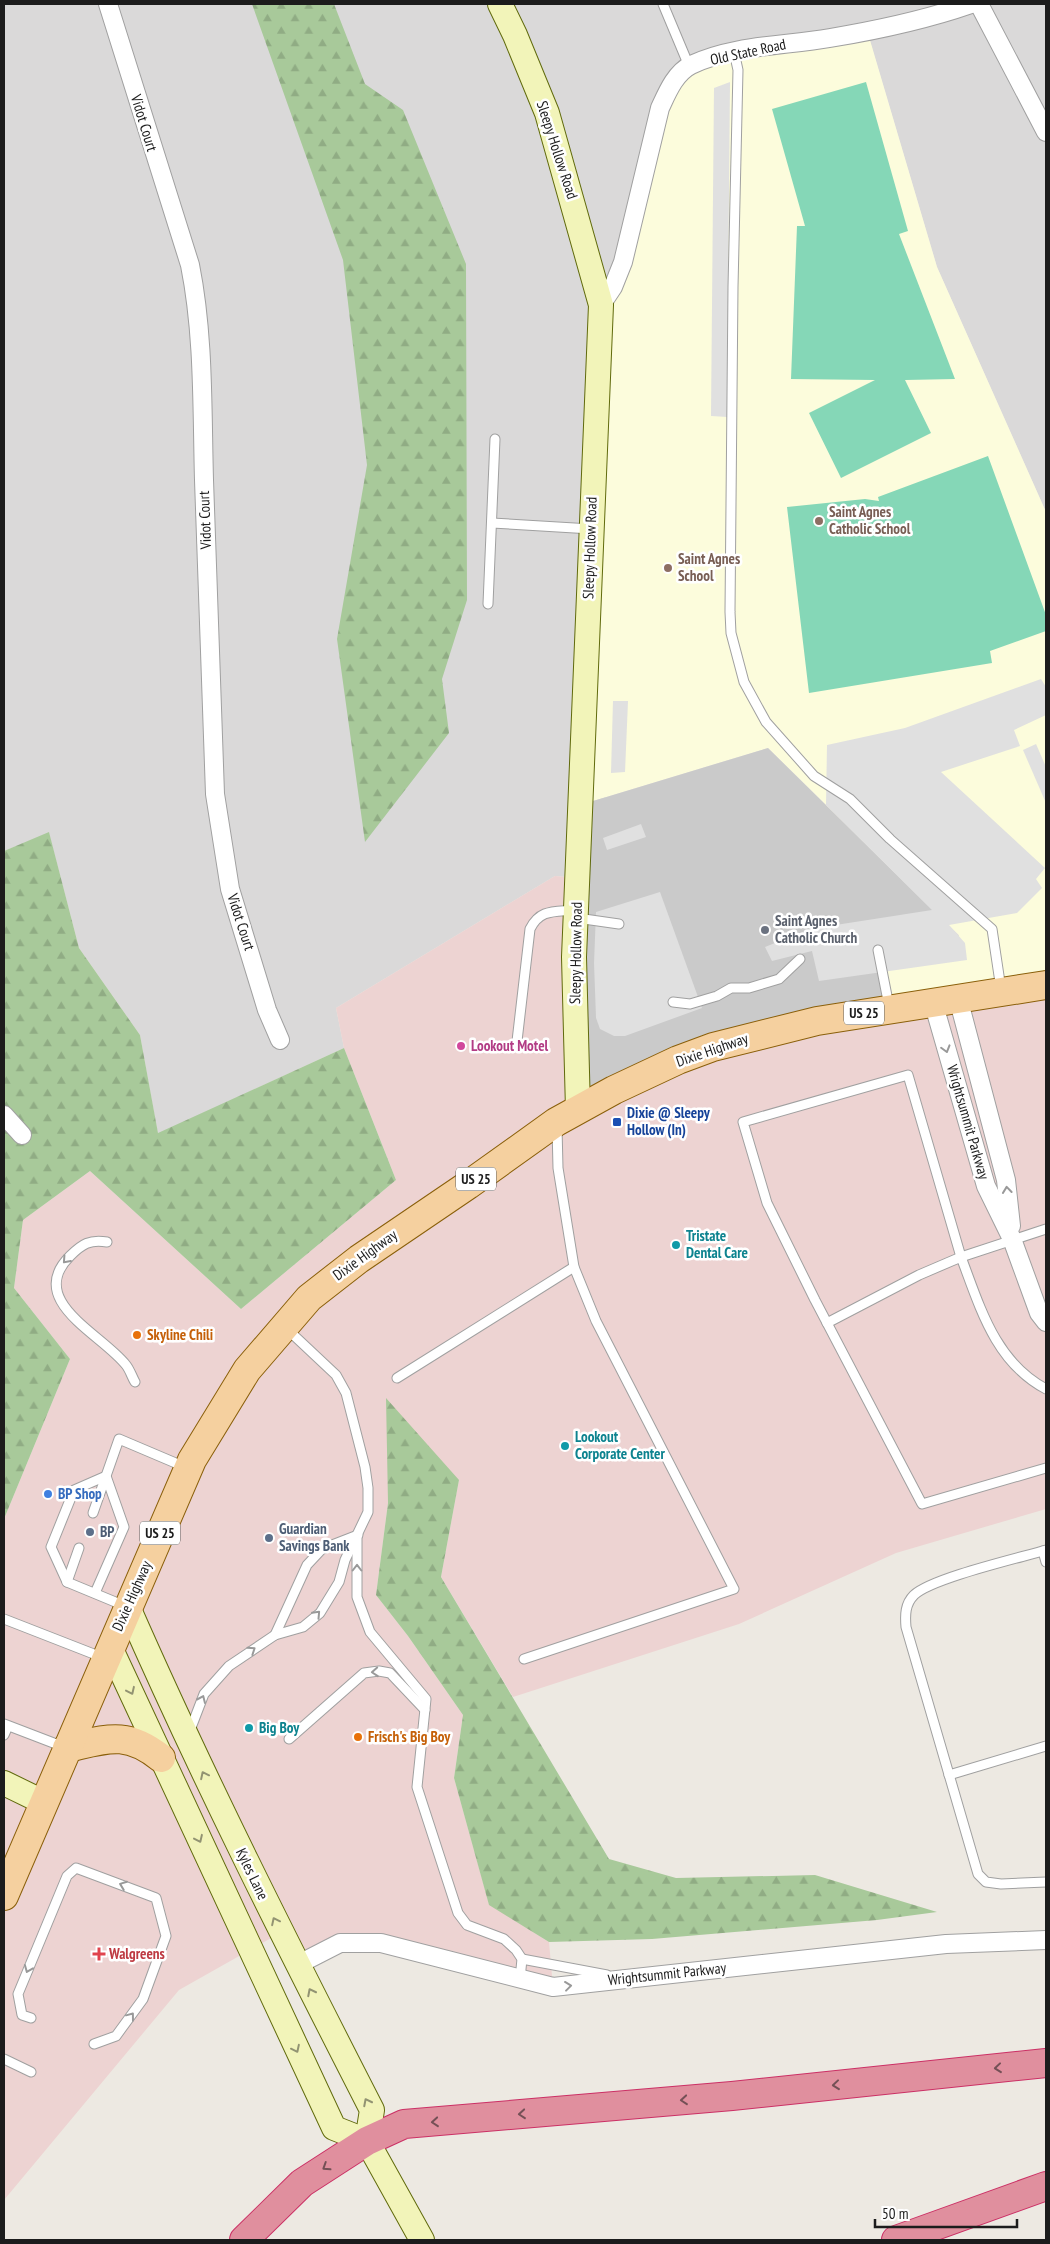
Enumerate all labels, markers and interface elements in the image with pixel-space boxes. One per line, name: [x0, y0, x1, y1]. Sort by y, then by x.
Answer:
street label: Old State Road: [708, 34, 787, 69]
street label: Vidot Court: [127, 91, 162, 154]
street label: Sleepy Hollow Road: [533, 98, 582, 201]
street label: Vidot Court: [194, 490, 215, 551]
street label: Sleepy Hollow Road: [578, 497, 601, 599]
place label: Saint Agnes Catholic School: [829, 502, 911, 538]
marker: Saint Agnes Catholic School: [813, 515, 825, 527]
place label: Saint Agnes School: [678, 549, 740, 585]
marker: Saint Agnes School: [662, 562, 674, 574]
street label: Vidot Court: [223, 890, 260, 953]
street label: Sleepy Hollow Road: [565, 902, 586, 1004]
place label: Saint Agnes Catholic Church: [775, 911, 857, 947]
marker: Saint Agnes Catholic Church: [759, 924, 771, 936]
road number: US 25: [844, 1001, 884, 1024]
street label: Dixie Highway: [673, 1028, 751, 1071]
place label: Lookout Motel: [471, 1036, 549, 1055]
marker: Lookout Motel: [455, 1040, 467, 1052]
one-way arrow: [941, 1044, 951, 1052]
street label: Wrightsummit Parkway: [943, 1062, 994, 1182]
place label: Dixie @ Sleepy Hollow (In): [627, 1103, 711, 1139]
marker: Dixie @ Sleepy Hollow (In): [611, 1116, 623, 1128]
road number: US 25: [456, 1168, 496, 1190]
one-way arrow: [1002, 1186, 1013, 1194]
street label: Dixie Highway: [329, 1225, 401, 1284]
place label: Tristate Dental Care: [686, 1226, 748, 1262]
marker: Tristate Dental Care: [670, 1239, 682, 1251]
one-way arrow: [63, 1255, 72, 1264]
place label: Skyline Chili: [147, 1325, 213, 1344]
marker: Skyline Chili: [131, 1329, 143, 1341]
place label: Lookout Corporate Center: [575, 1427, 666, 1463]
marker: Lookout Corporate Center: [559, 1440, 571, 1452]
place label: BP Shop: [58, 1484, 102, 1503]
marker: BP Shop: [42, 1488, 54, 1500]
place label: Guardian Savings Bank: [279, 1519, 350, 1555]
place label: BP: [100, 1522, 115, 1541]
road number: US 25: [140, 1522, 180, 1545]
marker: BP: [84, 1526, 96, 1538]
marker: Guardian Savings Bank: [263, 1532, 275, 1544]
street label: Dixie Highway: [108, 1557, 156, 1634]
one-way arrow: [352, 1564, 362, 1572]
one-way arrow: [311, 1611, 320, 1620]
one-way arrow: [246, 1647, 256, 1656]
one-way arrow: [371, 1667, 379, 1678]
one-way arrow: [124, 1686, 135, 1695]
one-way arrow: [196, 1695, 207, 1704]
place label: Big Boy: [259, 1718, 300, 1737]
marker: Big Boy: [243, 1722, 255, 1734]
place label: Frisch's Big Boy: [368, 1727, 451, 1746]
marker: Frisch's Big Boy: [352, 1731, 364, 1743]
one-way arrow: [200, 1771, 210, 1780]
one-way arrow: [193, 1834, 203, 1843]
street label: Kyles Lane: [232, 1845, 273, 1903]
one-way arrow: [119, 1881, 128, 1891]
one-way arrow: [271, 1918, 281, 1927]
place label: Walgreens: [108, 1944, 165, 1963]
marker: Walgreens: [93, 1948, 105, 1960]
street label: Wrightsummit Parkway: [607, 1958, 727, 1989]
one-way arrow: [24, 1964, 34, 1972]
one-way arrow: [564, 1981, 572, 1992]
one-way arrow: [307, 1988, 317, 1997]
one-way arrow: [126, 2013, 134, 2022]
one-way arrow: [290, 2044, 301, 2053]
one-way arrow: [994, 2062, 1002, 2073]
one-way arrow: [832, 2079, 840, 2090]
one-way arrow: [680, 2095, 688, 2106]
one-way arrow: [363, 2098, 373, 2107]
one-way arrow: [518, 2108, 526, 2119]
one-way arrow: [431, 2116, 439, 2127]
one-way arrow: [323, 2161, 332, 2171]
scale bar: [875, 2196, 1018, 2228]
text: 50 m: [882, 2204, 908, 2223]

